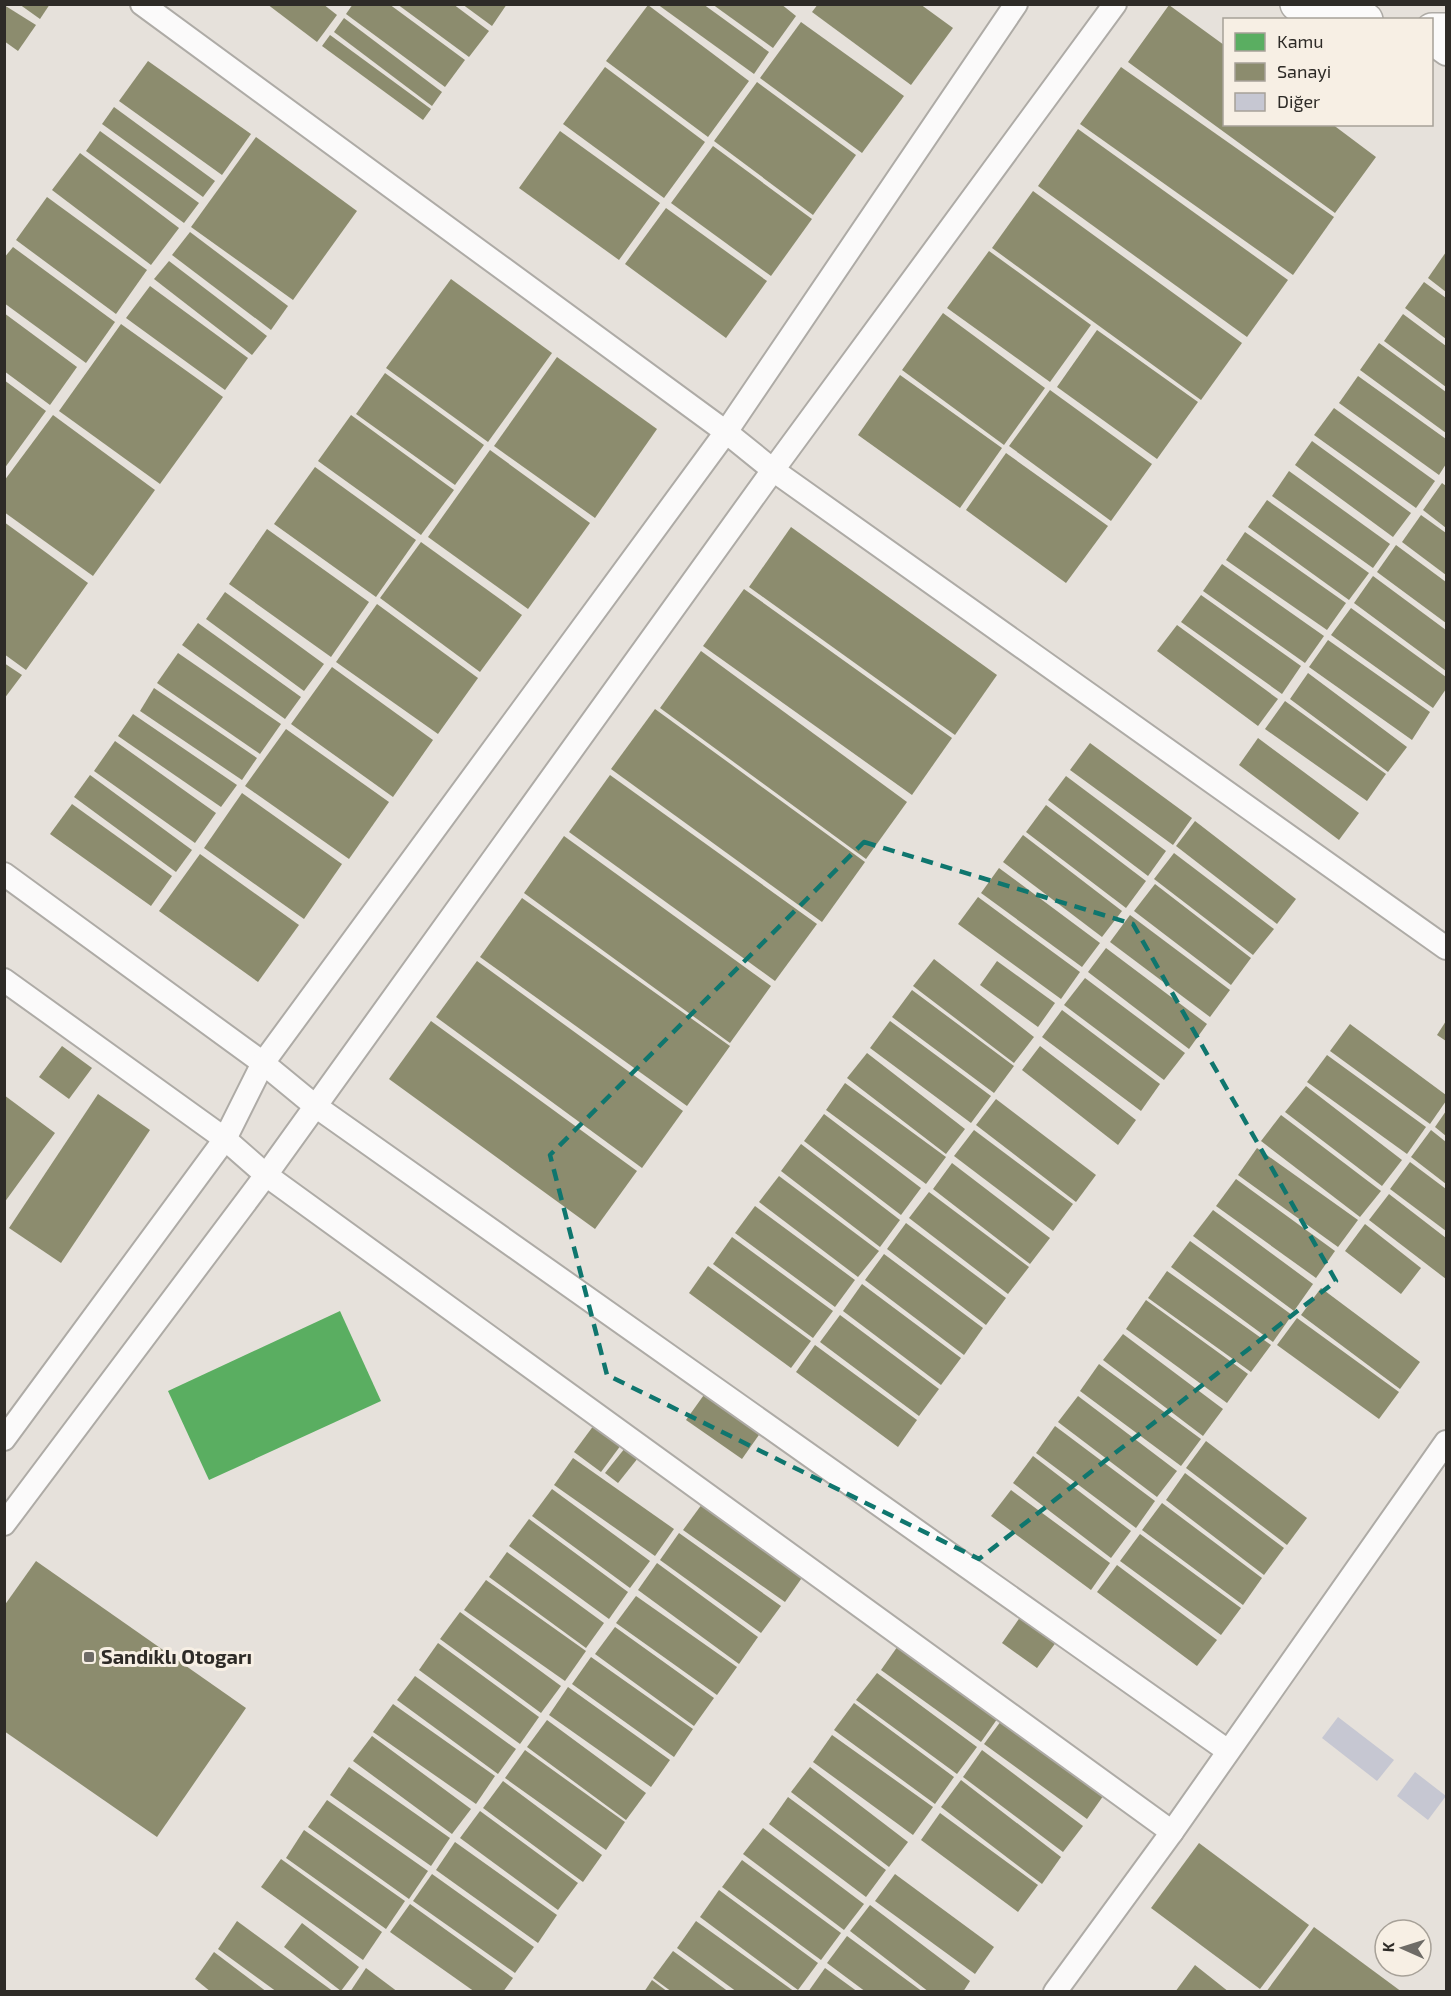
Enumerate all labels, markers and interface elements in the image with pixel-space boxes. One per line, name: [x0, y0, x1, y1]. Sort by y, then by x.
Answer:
legend: [1223, 18, 1433, 126]
text: Kamu: [1277, 30, 1324, 52]
text: Sanayi: [1277, 60, 1331, 82]
text: Diğer: [1277, 90, 1320, 112]
place label: Sandıklı Otogarı: [101, 1644, 252, 1668]
marker: Sandıklı Otogarı: [82, 1650, 96, 1664]
north arrow: [1373, 1918, 1433, 1978]
text: K: [1378, 1941, 1397, 1953]

